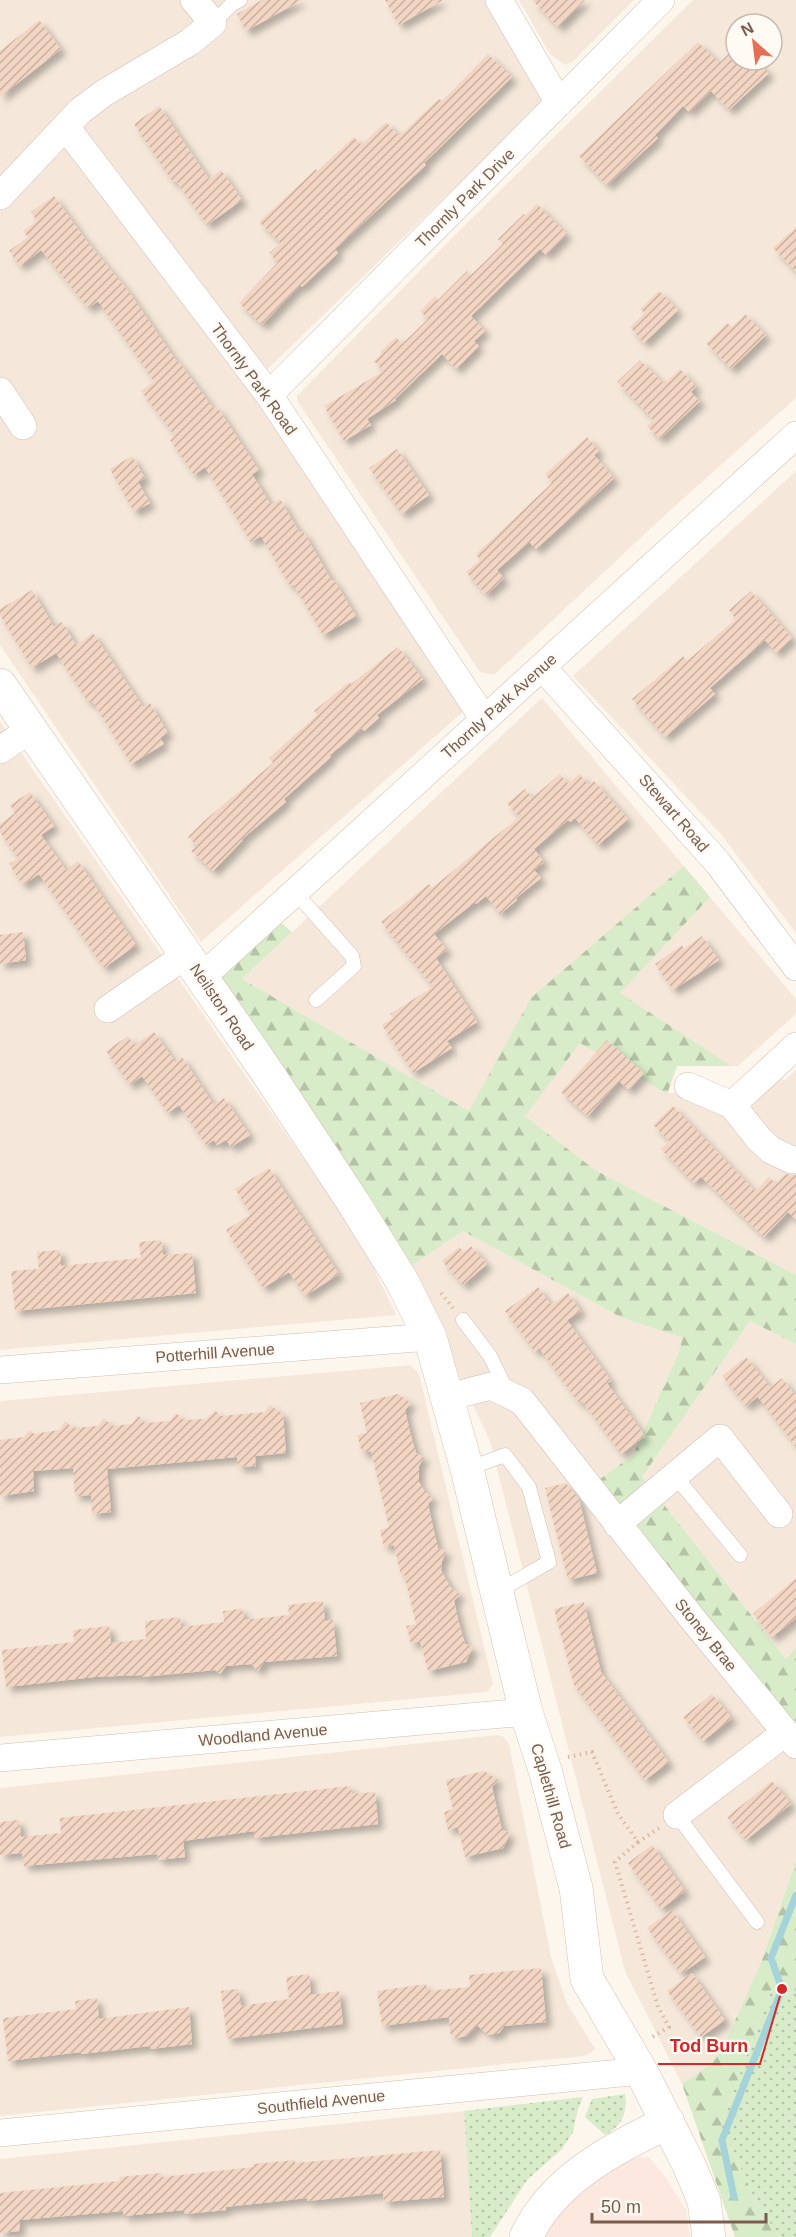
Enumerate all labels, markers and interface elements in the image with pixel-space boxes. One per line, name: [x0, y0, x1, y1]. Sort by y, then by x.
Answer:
north arrow: [724, 12, 784, 72]
text: N: [738, 19, 756, 39]
street label: Thornly Park Drive: [412, 145, 518, 251]
street label: Thornly Park Road: [208, 320, 300, 438]
street label: Thornly Park Avenue: [438, 650, 560, 762]
street label: Stewart Road: [636, 771, 712, 855]
street label: Neilston Road: [187, 961, 257, 1053]
street label: Potterhill Avenue: [155, 1340, 275, 1366]
street label: Stoney Brae: [672, 1595, 740, 1675]
street label: Woodland Avenue: [198, 1721, 328, 1749]
street label: Caplethill Road: [528, 1742, 574, 1850]
callout: Tod Burn: [658, 2028, 760, 2064]
text: Tod Burn: [670, 2036, 748, 2056]
street label: Southfield Avenue: [256, 2087, 386, 2117]
scale bar: [592, 2186, 766, 2224]
text: 50 m: [601, 2197, 641, 2217]

